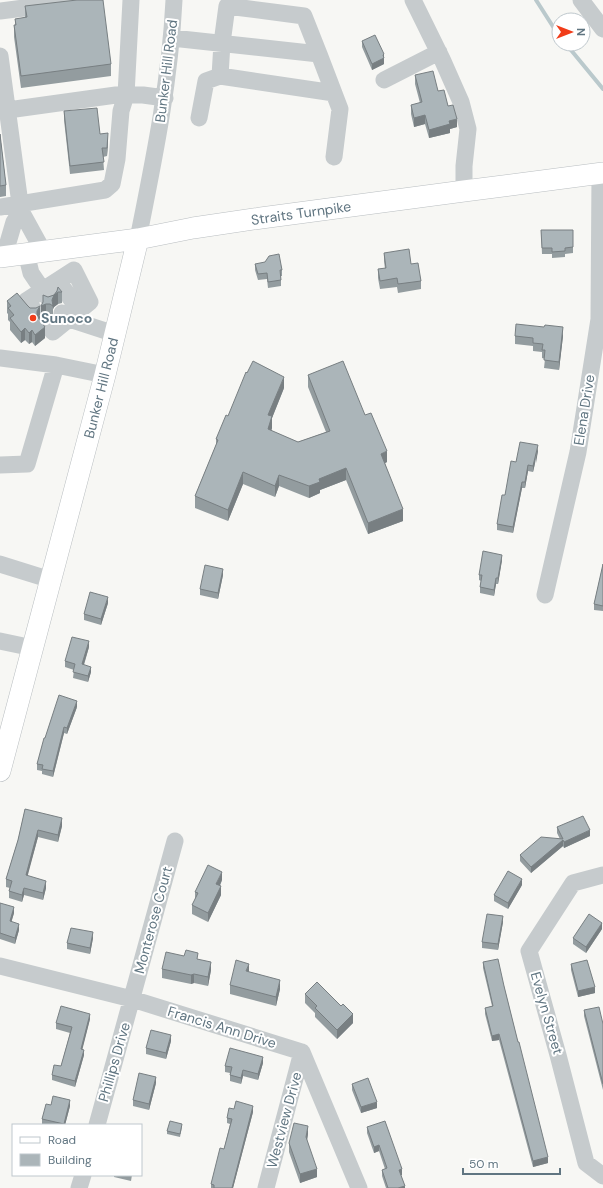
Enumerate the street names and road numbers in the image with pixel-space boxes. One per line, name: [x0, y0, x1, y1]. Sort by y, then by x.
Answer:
street label: Bunker Hill Road: [151, 19, 181, 123]
street label: Straits Turnpike: [250, 197, 352, 229]
street label: Bunker Hill Road: [80, 336, 122, 440]
street label: Elena Drive: [570, 373, 598, 447]
street label: Monterose Court: [130, 864, 176, 976]
street label: Evelyn Street: [527, 970, 567, 1056]
street label: Francis Ann Drive: [165, 1002, 279, 1052]
street label: Phillips Drive: [94, 1020, 134, 1104]
street label: Westview Drive: [262, 1070, 306, 1170]

